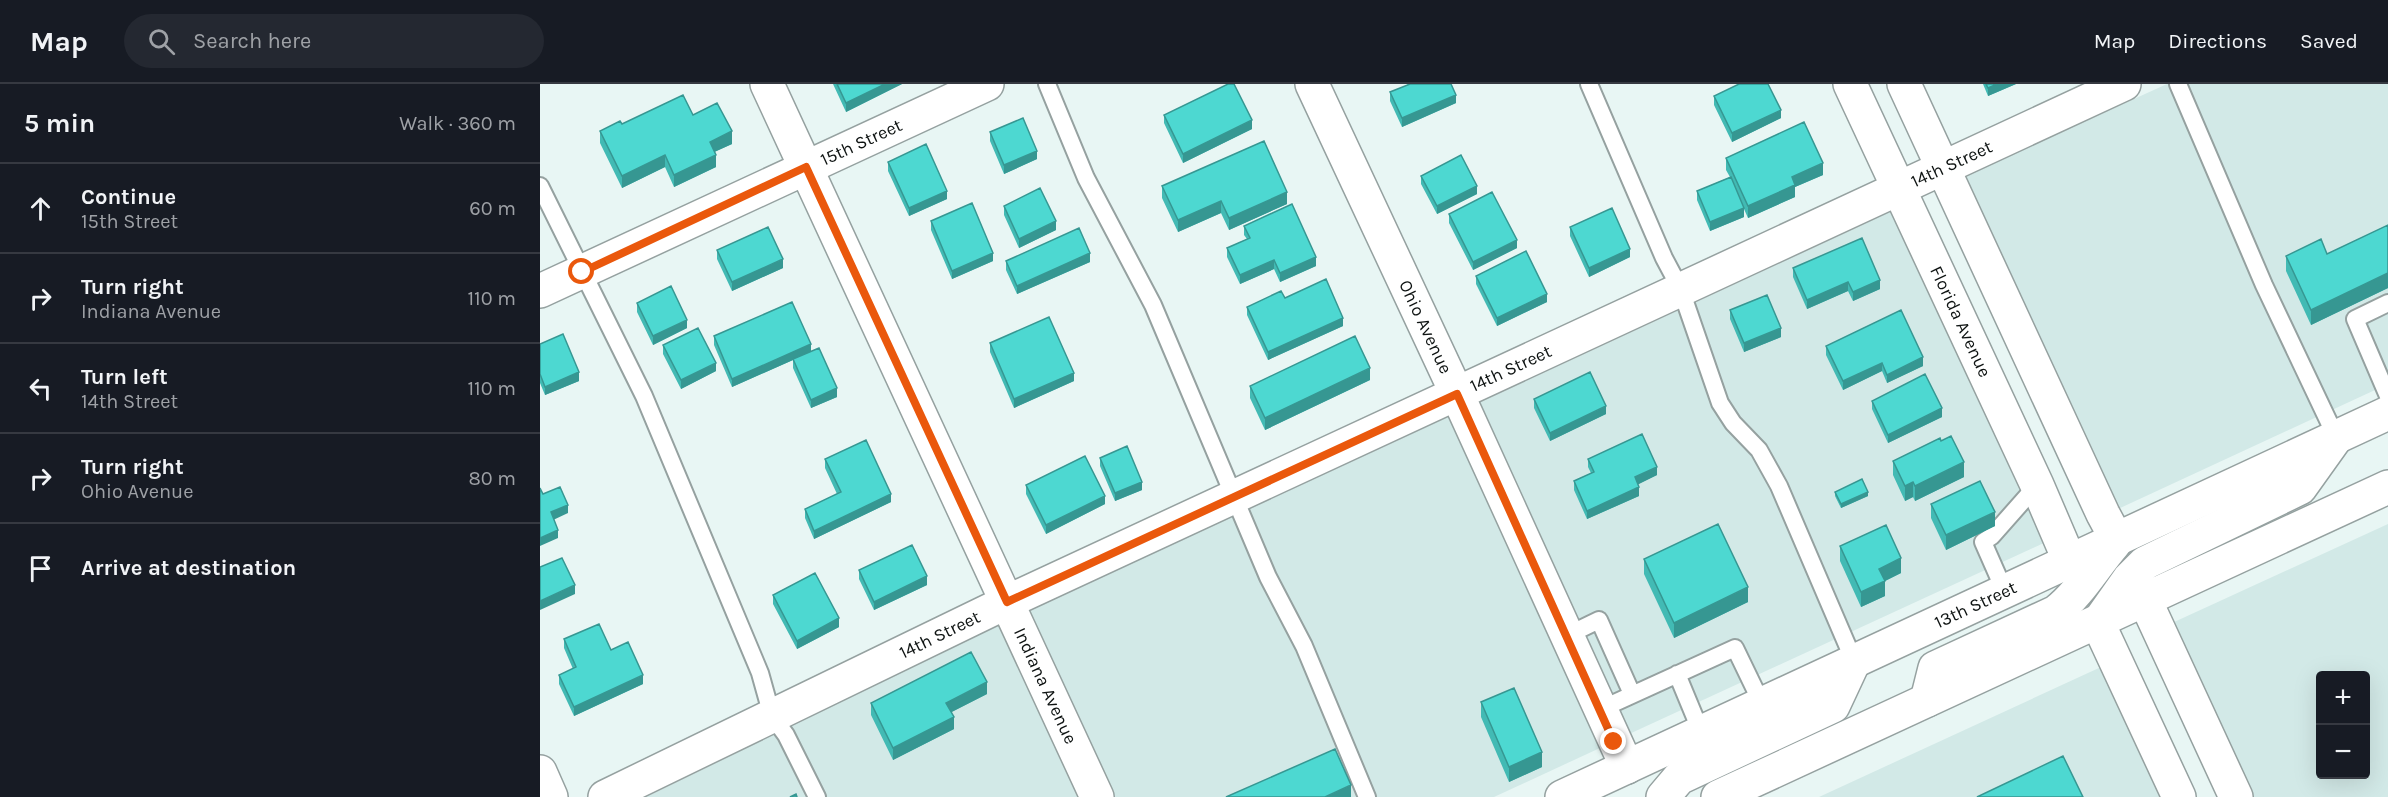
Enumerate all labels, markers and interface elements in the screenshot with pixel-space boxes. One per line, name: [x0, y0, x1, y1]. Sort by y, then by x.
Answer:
search box: [124, 14, 544, 68]
text: Map: [30, 25, 88, 58]
icon: search: [145, 25, 178, 58]
text: Search here: [193, 28, 311, 54]
text: Map: [2094, 29, 2135, 53]
text: Directions: [2168, 29, 2267, 53]
text: Saved: [2300, 29, 2358, 53]
text: 5 min: [24, 108, 95, 139]
text: Walk · 360 m: [399, 112, 516, 135]
street label: 15th Street: [817, 114, 906, 171]
street label: 14th Street: [1907, 136, 1996, 192]
text: Continue: [81, 184, 176, 210]
icon: ahead: [24, 192, 57, 225]
text: 60 m: [469, 197, 516, 220]
text: 15th Street: [81, 210, 178, 233]
route start: [568, 258, 594, 284]
street label: Florida Avenue: [1925, 262, 1996, 381]
text: Turn right: [81, 274, 184, 300]
street label: Ohio Avenue: [1394, 276, 1457, 377]
icon: right: [24, 282, 57, 315]
text: 110 m: [467, 287, 516, 310]
text: Indiana Avenue: [81, 300, 221, 323]
street label: 14th Street: [1466, 340, 1555, 397]
text: Turn left: [81, 364, 168, 390]
icon: left: [24, 372, 57, 405]
text: 110 m: [467, 377, 516, 400]
text: 14th Street: [81, 390, 178, 413]
text: Turn right: [81, 454, 184, 480]
icon: right: [24, 462, 57, 495]
text: 80 m: [468, 467, 516, 490]
text: Ohio Avenue: [81, 480, 193, 503]
icon: arrive: [24, 552, 57, 585]
text: Arrive at destination: [81, 555, 296, 581]
street label: 13th Street: [1931, 576, 2020, 633]
street label: 14th Street: [896, 606, 984, 664]
street label: Indiana Avenue: [1009, 624, 1082, 748]
map controls: [2316, 671, 2370, 779]
button: +: [2316, 671, 2370, 725]
button: −: [2316, 725, 2370, 779]
route end: [1600, 728, 1626, 754]

